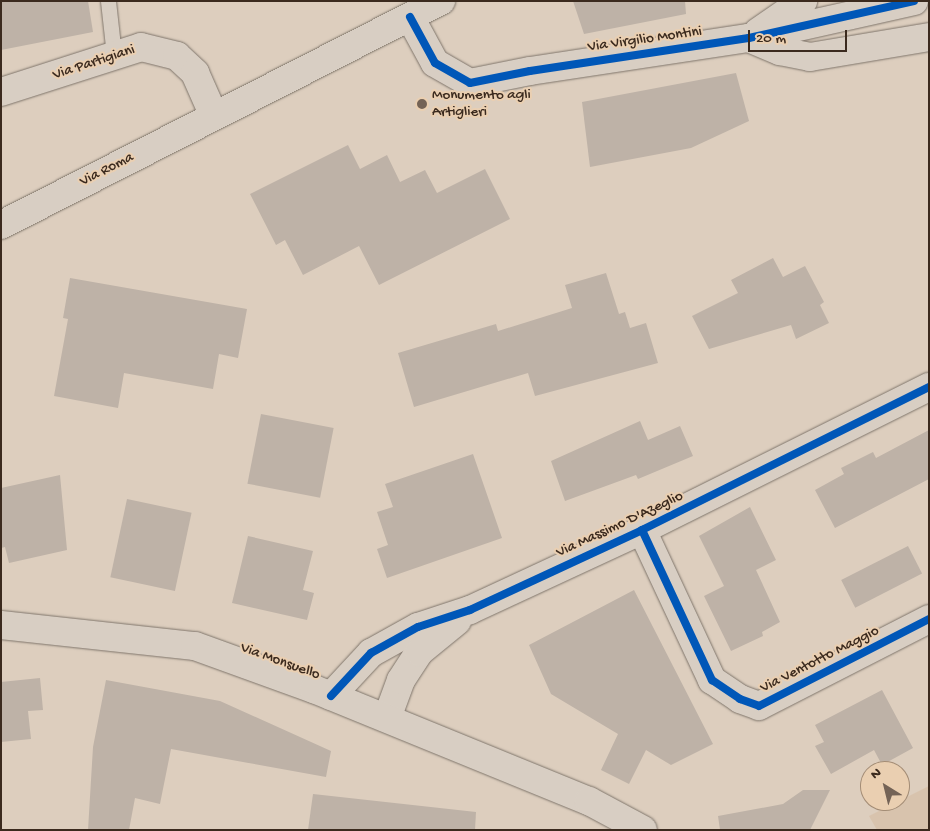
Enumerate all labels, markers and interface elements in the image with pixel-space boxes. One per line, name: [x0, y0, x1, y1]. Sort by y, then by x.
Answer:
scale bar: [750, 20, 849, 52]
street label: Via Virgilio Montini: [587, 23, 703, 57]
text: 20 m: [756, 30, 786, 48]
street label: Via Partigiani: [51, 41, 137, 85]
place label: Monumento agli Artiglieri: [432, 86, 531, 121]
marker: Monumento agli Artiglieri: [416, 98, 428, 110]
street label: Via Roma: [77, 149, 137, 191]
street label: Via Massimo D'Azeglio: [554, 488, 686, 562]
street label: Via Ventotto Maggio: [758, 622, 882, 698]
street label: Via Monsuello: [238, 639, 322, 685]
north arrow: [860, 761, 910, 811]
text: N: [868, 765, 885, 784]

